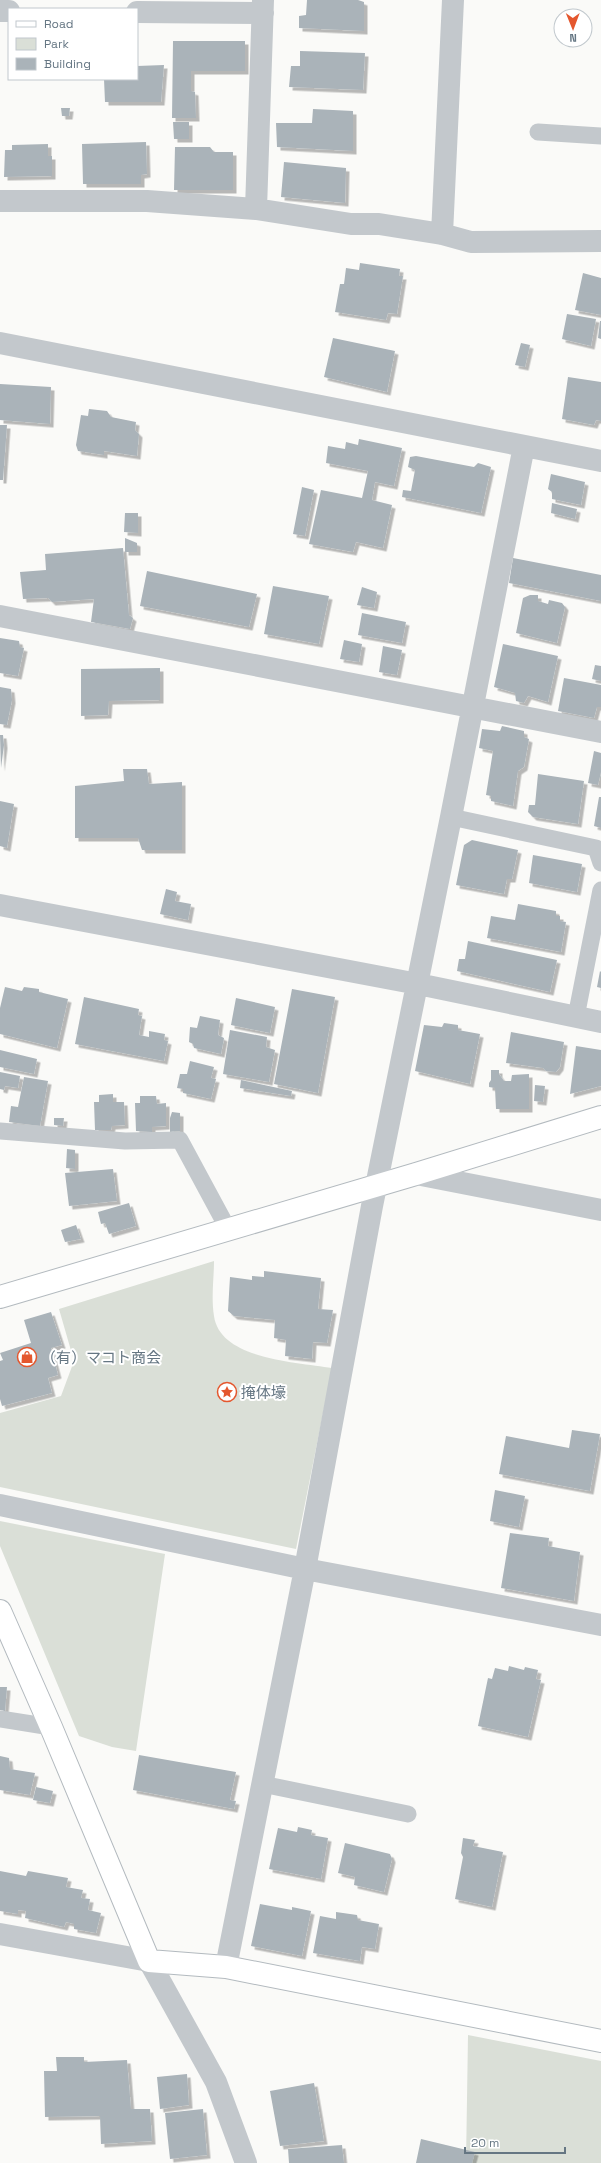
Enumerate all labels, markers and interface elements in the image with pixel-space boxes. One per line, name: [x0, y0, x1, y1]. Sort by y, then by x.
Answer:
legend: [8, 8, 138, 80]
north arrow: [553, 8, 593, 48]
text: Road: [44, 16, 73, 32]
text: N: [569, 31, 577, 45]
text: Park: [44, 36, 69, 52]
text: Building: [44, 56, 91, 72]
shop icon: （有）マコト商会: [16, 1346, 38, 1368]
place label: （有）マコト商会: [41, 1348, 161, 1367]
place icon: 掩体壕: [216, 1381, 238, 1403]
place label: 掩体壕: [241, 1383, 286, 1402]
scale bar: [465, 2129, 565, 2155]
text: 20 m: [471, 2135, 499, 2151]

